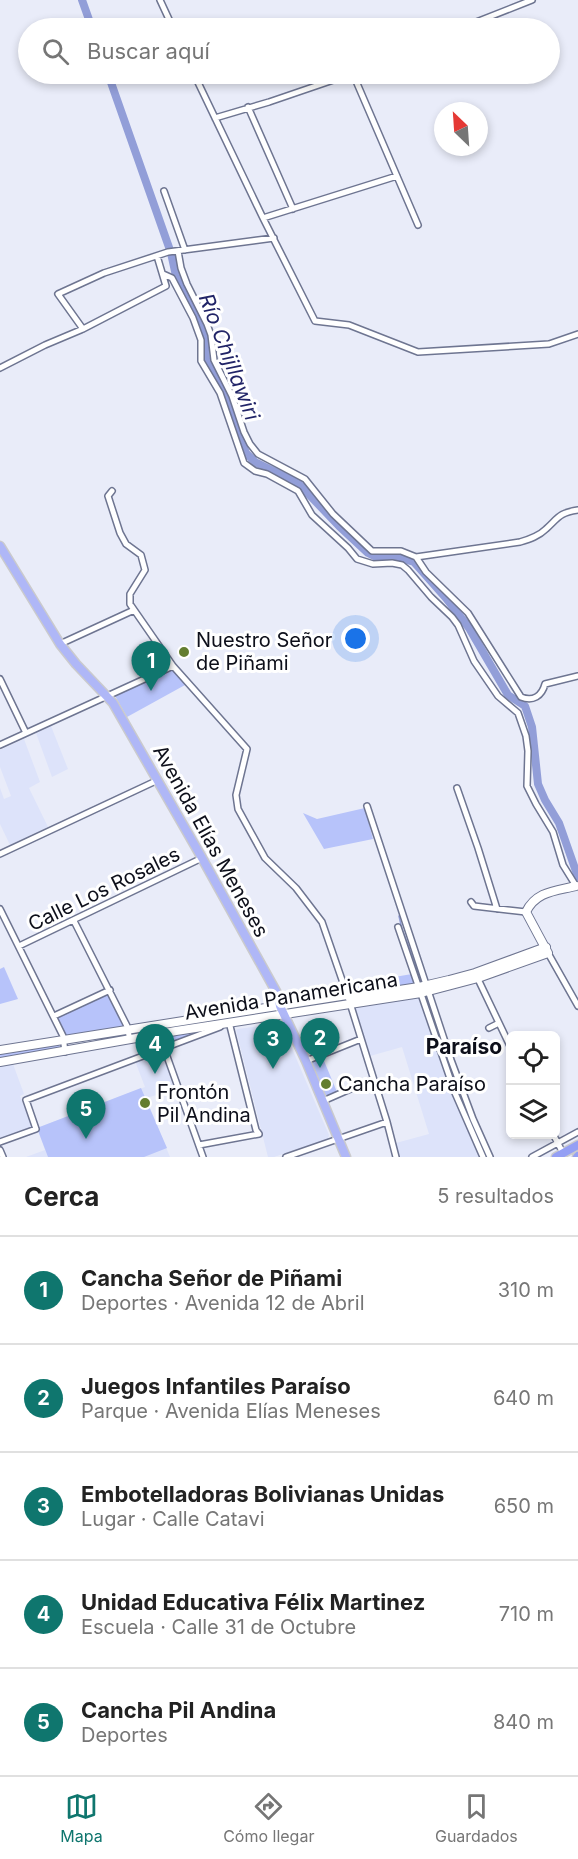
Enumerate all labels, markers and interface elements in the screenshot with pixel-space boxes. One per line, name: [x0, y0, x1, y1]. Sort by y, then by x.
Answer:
search box: [18, 18, 560, 84]
icon: search: [39, 35, 72, 68]
text: Buscar aquí: [87, 38, 210, 64]
north arrow: [434, 102, 488, 156]
water label: Río Chijllawiri: [194, 290, 265, 425]
your location: [341, 624, 370, 653]
place label: Nuestro Señor de Piñami: [196, 628, 333, 675]
pin: 1: [132, 642, 170, 691]
marker: Nuestro Señor de Piñami: [177, 645, 191, 659]
street label: Avenida Elías Meneses: [148, 741, 274, 941]
street label: Calle Los Rosales: [24, 842, 184, 936]
street label: Avenida Panamericana: [183, 967, 399, 1025]
pin: 2: [300, 1018, 340, 1068]
pin: 3: [254, 1020, 292, 1069]
pin: 4: [136, 1024, 174, 1074]
map controls: [506, 1031, 560, 1139]
button: locate: [506, 1031, 560, 1085]
district label: Paraíso: [426, 1034, 502, 1059]
place label: Cancha Paraíso: [338, 1072, 486, 1096]
marker: Cancha Paraíso: [319, 1077, 333, 1091]
place label: Frontón Pil Andina: [157, 1080, 251, 1127]
button: layers: [506, 1085, 560, 1139]
pin: 5: [66, 1090, 106, 1139]
marker: Frontón Pil Andina: [138, 1096, 152, 1110]
text: Cerca: [24, 1181, 99, 1212]
text: 5 resultados: [437, 1184, 554, 1208]
text: Cancha Señor de Piñami: [81, 1265, 342, 1291]
text: 1: [39, 1278, 48, 1302]
text: 310 m: [498, 1278, 554, 1302]
text: Deportes · Avenida 12 de Abril: [81, 1291, 365, 1315]
text: Juegos Infantiles Paraíso: [81, 1373, 351, 1399]
text: 2: [37, 1386, 50, 1410]
text: 640 m: [493, 1386, 554, 1410]
text: Parque · Avenida Elías Meneses: [81, 1399, 381, 1423]
text: Embotelladoras Bolivianas Unidas: [81, 1481, 444, 1507]
text: 3: [37, 1494, 50, 1518]
text: 650 m: [494, 1494, 554, 1518]
text: Lugar · Calle Catavi: [81, 1507, 265, 1531]
text: Unidad Educativa Félix Martinez: [81, 1589, 425, 1615]
text: 4: [37, 1602, 50, 1626]
text: 710 m: [499, 1602, 554, 1626]
text: Escuela · Calle 31 de Octubre: [81, 1615, 356, 1639]
text: Cancha Pil Andina: [81, 1697, 276, 1723]
text: 5: [37, 1710, 50, 1734]
text: 840 m: [493, 1710, 554, 1734]
text: Deportes: [81, 1723, 168, 1747]
tab: Mapa: [60, 1790, 103, 1846]
tab: Cómo llegar: [223, 1790, 314, 1846]
tab: Guardados: [435, 1790, 518, 1846]

